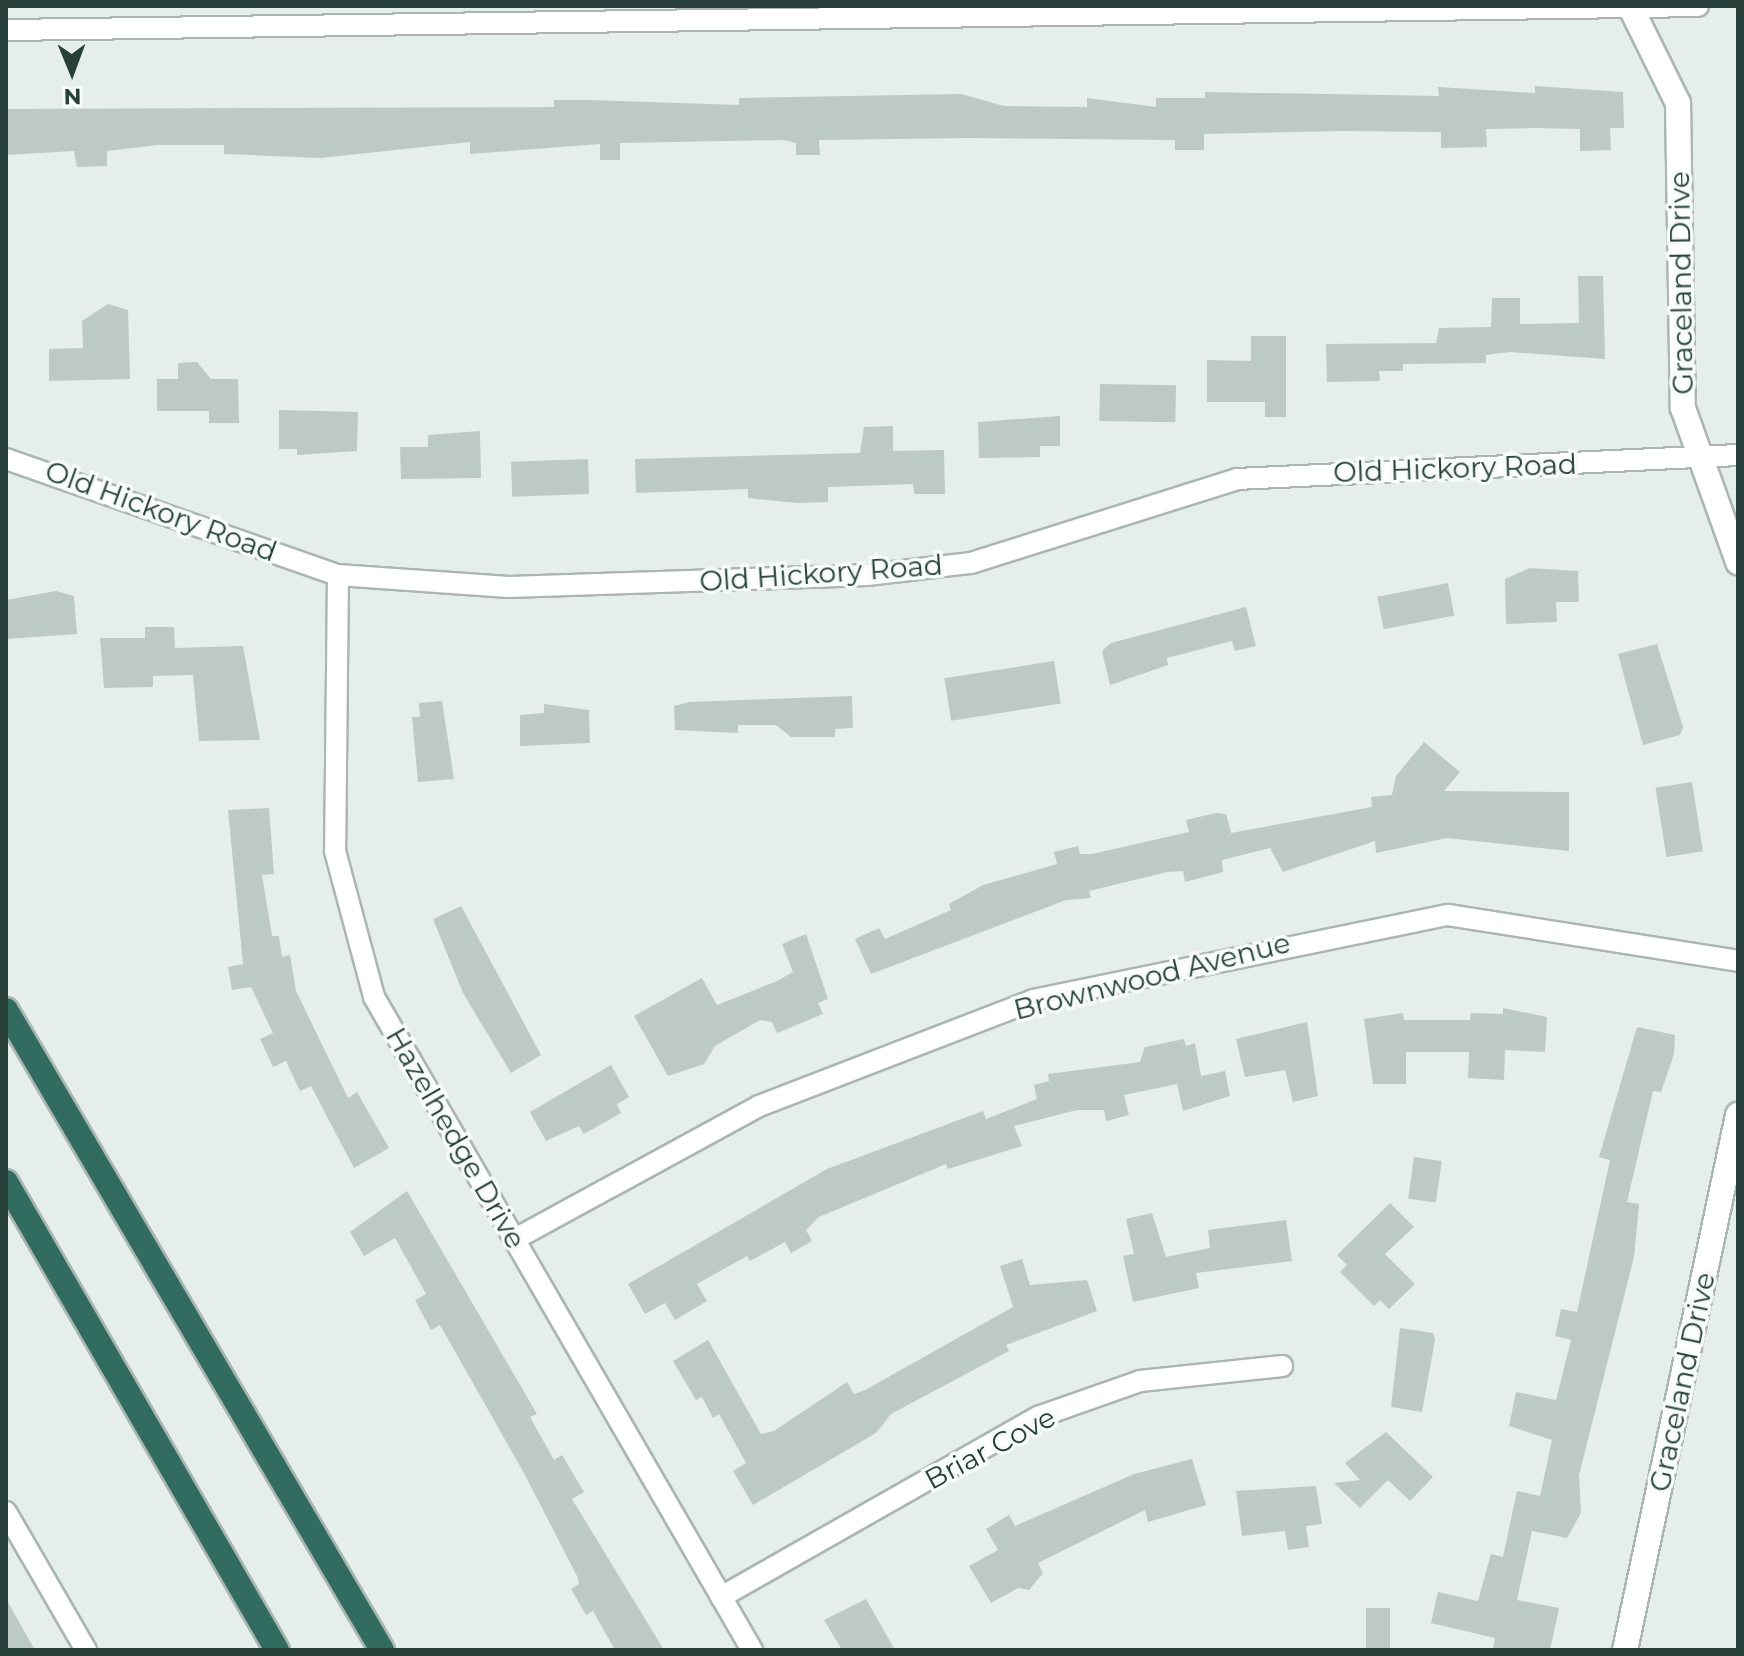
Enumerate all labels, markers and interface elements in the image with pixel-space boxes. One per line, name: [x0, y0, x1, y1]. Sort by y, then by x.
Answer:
north arrow: [32, 32, 112, 112]
text: N: [63, 83, 82, 110]
street label: Graceland Drive: [1662, 171, 1700, 395]
street label: Old Hickory Road: [1333, 447, 1577, 489]
street label: Old Hickory Road: [41, 454, 281, 568]
street label: Old Hickory Road: [698, 548, 944, 598]
street label: Brownwood Avenue: [1010, 925, 1294, 1027]
street label: Hazelhedge Drive: [379, 1022, 533, 1254]
street label: Graceland Drive: [1642, 1269, 1722, 1495]
street label: Briar Cove: [919, 1400, 1061, 1496]

